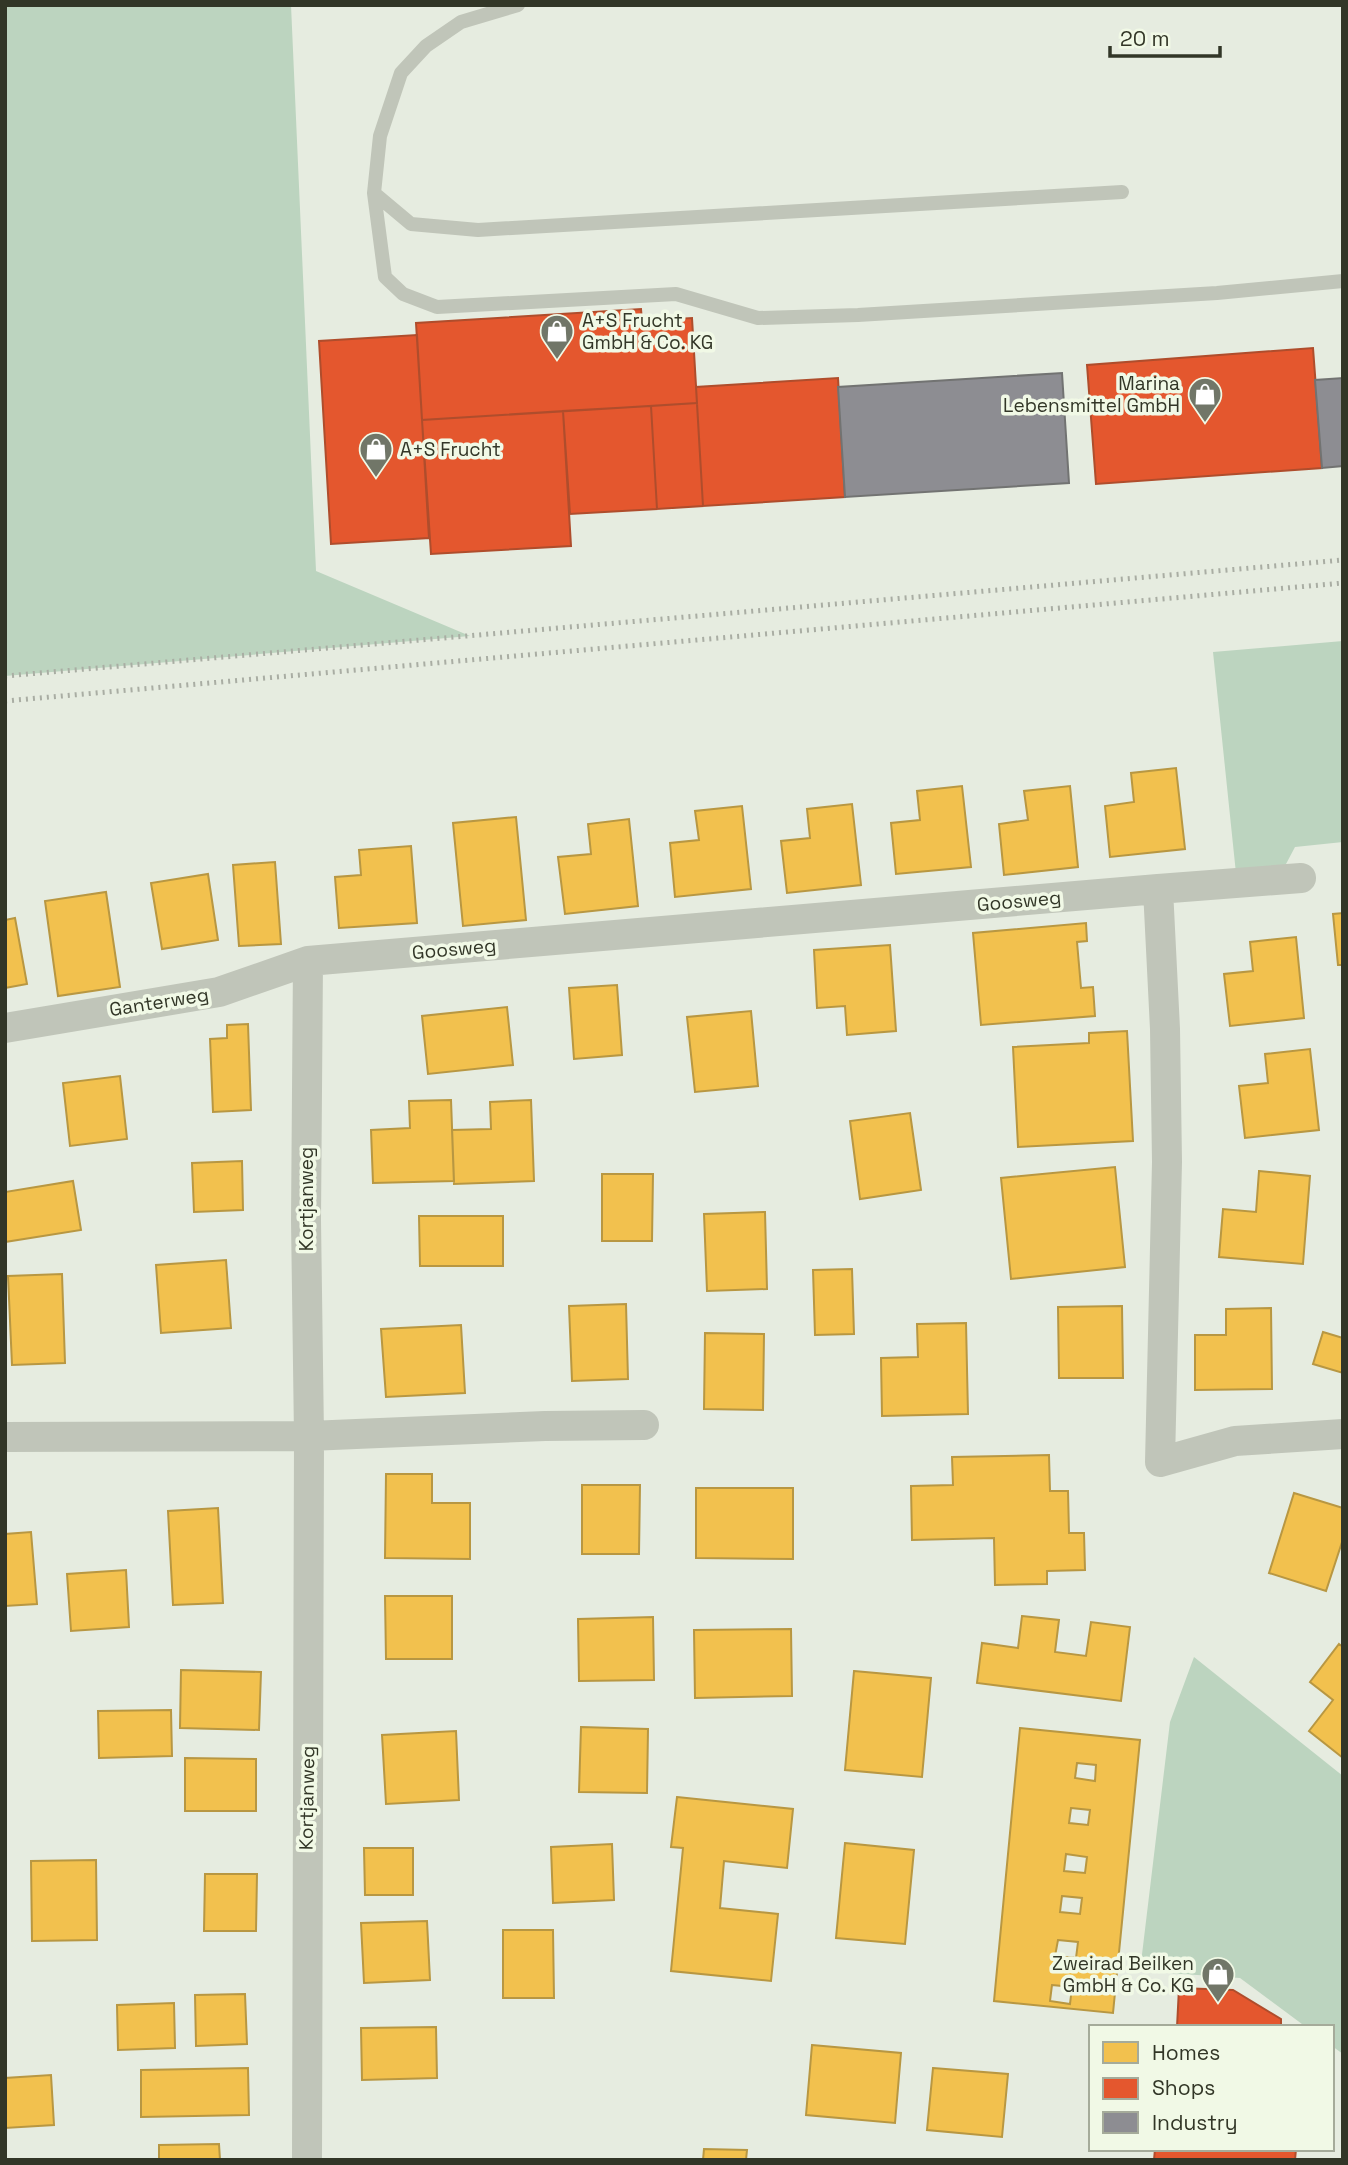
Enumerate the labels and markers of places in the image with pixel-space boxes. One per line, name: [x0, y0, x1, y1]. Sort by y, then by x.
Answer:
place label: A+S Frucht GmbH & Co. KG: [582, 308, 713, 355]
shop icon: A+S Frucht GmbH & Co. KG: [538, 312, 576, 361]
place label: Marina Lebensmittel GmbH: [1003, 371, 1180, 418]
shop icon: Marina Lebensmittel GmbH: [1186, 375, 1224, 424]
shop icon: A+S Frucht: [357, 430, 395, 479]
place label: A+S Frucht: [400, 437, 501, 462]
place label: Zweirad Beilken GmbH & Co. KG: [1052, 1951, 1194, 1998]
shop icon: Zweirad Beilken GmbH & Co. KG: [1199, 1955, 1237, 2004]

